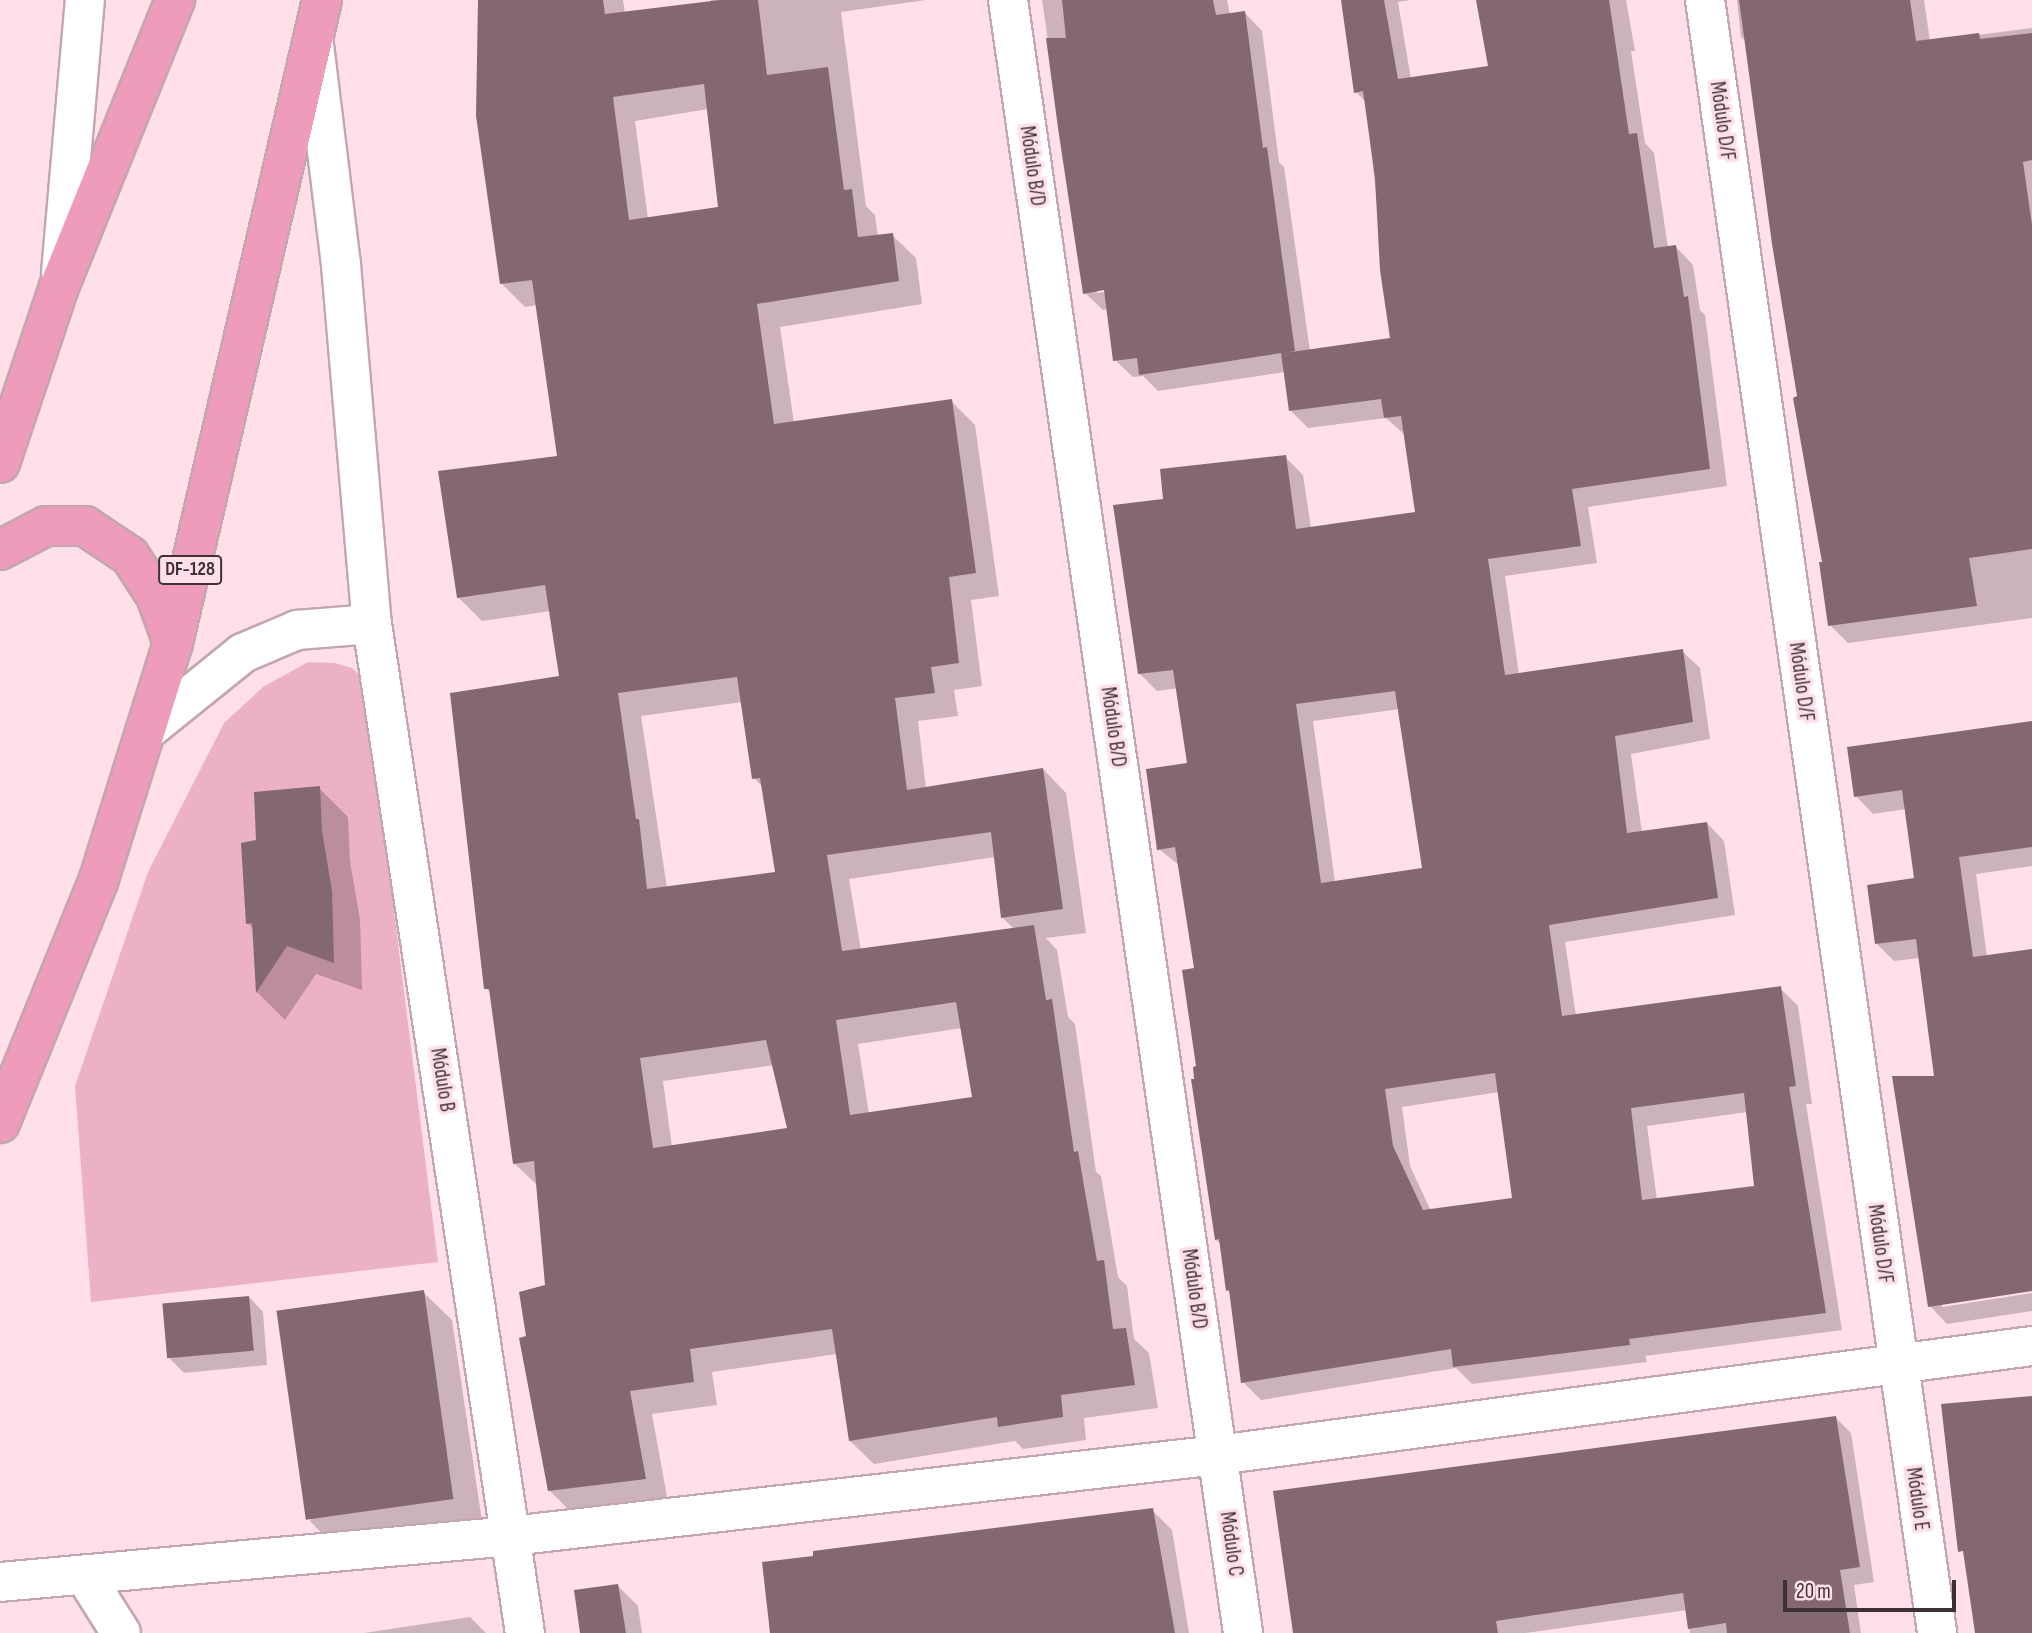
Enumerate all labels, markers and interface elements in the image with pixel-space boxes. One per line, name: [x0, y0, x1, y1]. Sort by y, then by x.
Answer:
street label: Módulo D/F: [1704, 80, 1740, 162]
street label: Módulo B/D: [1014, 124, 1050, 208]
road number: DF-128: [157, 554, 223, 586]
street label: Módulo D/F: [1783, 641, 1819, 723]
street label: Módulo B/D: [1095, 685, 1131, 769]
street label: Módulo B: [425, 1046, 459, 1114]
street label: Módulo D/F: [1862, 1203, 1898, 1285]
street label: Módulo B/D: [1176, 1247, 1212, 1331]
street label: Módulo E: [1900, 1466, 1934, 1532]
street label: Módulo C: [1214, 1510, 1248, 1578]
scale bar: [1787, 1566, 1960, 1610]
text: 20 m: [1796, 1579, 1831, 1604]

